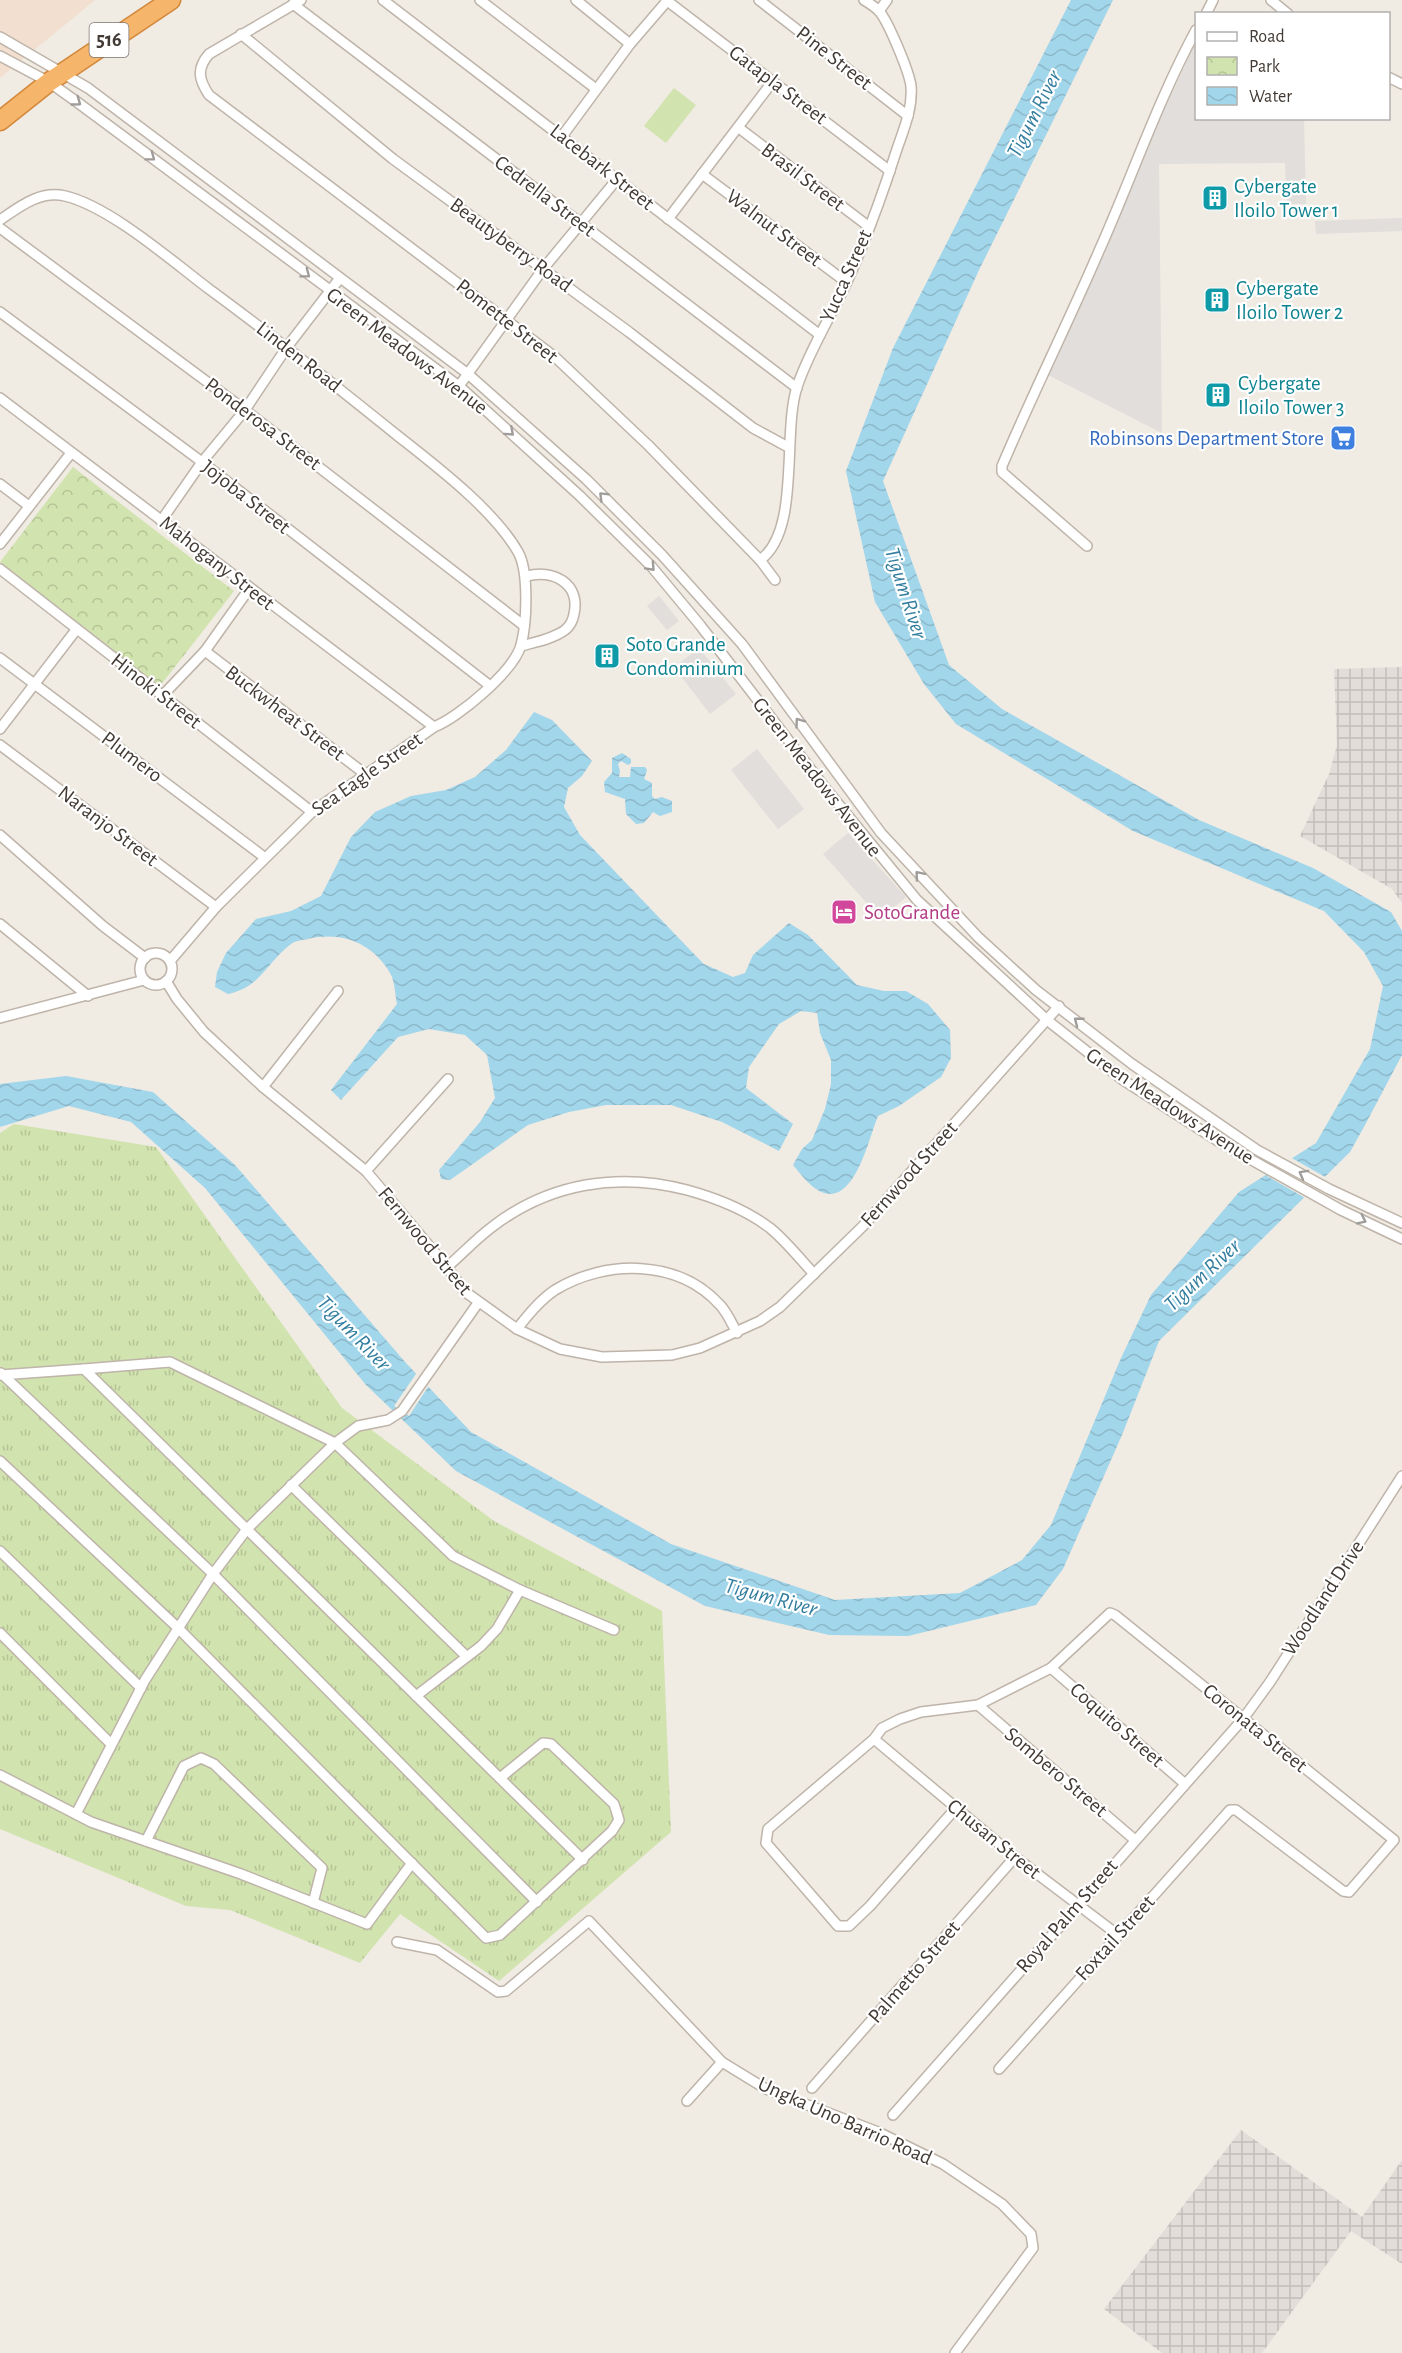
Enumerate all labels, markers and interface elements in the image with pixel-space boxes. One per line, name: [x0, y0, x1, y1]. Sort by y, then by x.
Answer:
legend: [1195, 12, 1390, 120]
street label: Pine Street: [792, 22, 876, 94]
road number: 516: [90, 23, 128, 57]
text: Road: [1249, 28, 1285, 46]
street label: Gatapla Street: [725, 41, 831, 129]
text: Park: [1249, 58, 1281, 76]
water label: Tigum River: [1003, 66, 1066, 161]
text: Water: [1249, 88, 1292, 106]
one-way arrow: [70, 95, 81, 106]
street label: Lacebark Street: [546, 120, 658, 214]
street label: Brasil Street: [757, 139, 849, 215]
one-way arrow: [144, 150, 155, 161]
street label: Cedrella Street: [491, 151, 600, 241]
place label: Cybergate Iloilo Tower 1: [1234, 176, 1339, 221]
building icon: Cybergate Iloilo Tower 1: [1200, 183, 1230, 213]
street label: Walnut Street: [722, 185, 826, 271]
street label: Beautyberry Road: [446, 194, 576, 296]
street label: Yucca Street: [816, 226, 876, 325]
one-way arrow: [300, 267, 311, 278]
street label: Pomette Street: [452, 275, 562, 367]
place label: Cybergate Iloilo Tower 2: [1236, 278, 1343, 323]
street label: Green Meadows Avenue: [323, 284, 491, 418]
building icon: Cybergate Iloilo Tower 2: [1202, 285, 1232, 315]
street label: Linden Road: [253, 318, 345, 397]
place label: Cybergate Iloilo Tower 3: [1238, 373, 1345, 418]
street label: Ponderosa Street: [201, 374, 325, 474]
building icon: Cybergate Iloilo Tower 3: [1203, 380, 1233, 410]
supermarket icon: Robinsons Department Store: [1328, 423, 1358, 453]
one-way arrow: [503, 425, 514, 436]
place label: Robinsons Department Store: [1089, 428, 1324, 449]
street label: Jojoba Street: [198, 456, 294, 538]
one-way arrow: [599, 492, 610, 503]
street label: Mahogany Street: [156, 512, 278, 614]
water label: Tigum River: [881, 545, 931, 642]
one-way arrow: [644, 560, 655, 570]
place label: Soto Grande Condominium: [626, 634, 744, 679]
building icon: Soto Grande Condominium: [592, 641, 622, 671]
street label: Hinoki Street: [107, 649, 205, 733]
street label: Buckwheat Street: [221, 661, 349, 765]
street label: Green Meadows Avenue: [749, 693, 885, 861]
one-way arrow: [795, 717, 806, 728]
street label: Plumero: [98, 727, 166, 787]
street label: Sea Eagle Street: [308, 728, 426, 820]
street label: Naranjo Street: [54, 782, 162, 870]
one-way arrow: [915, 871, 926, 882]
hotel icon: SotoGrande: [829, 897, 859, 927]
place label: SotoGrande: [864, 902, 960, 923]
one-way arrow: [1073, 1018, 1084, 1029]
street label: Green Meadows Avenue: [1082, 1044, 1258, 1168]
street label: Fernwood Street: [857, 1117, 962, 1231]
one-way arrow: [1299, 1170, 1309, 1181]
street label: Fernwood Street: [374, 1183, 476, 1299]
one-way arrow: [1356, 1213, 1367, 1224]
water label: Tigum River: [1160, 1234, 1245, 1315]
water label: Tigum River: [313, 1291, 395, 1375]
street label: Woodland Drive: [1278, 1537, 1368, 1659]
water label: Tigum River: [722, 1574, 820, 1620]
street label: Coquito Street: [1066, 1679, 1168, 1771]
street label: Coronata Street: [1199, 1680, 1311, 1776]
street label: Sombero Street: [1001, 1723, 1112, 1821]
street label: Chusan Street: [943, 1795, 1045, 1883]
street label: Royal Palm Street: [1012, 1855, 1122, 1977]
street label: Foxtail Street: [1071, 1891, 1159, 1985]
street label: Palmetto Street: [864, 1917, 964, 2027]
street label: Ungka Uno Barrio Road: [755, 2073, 935, 2169]

